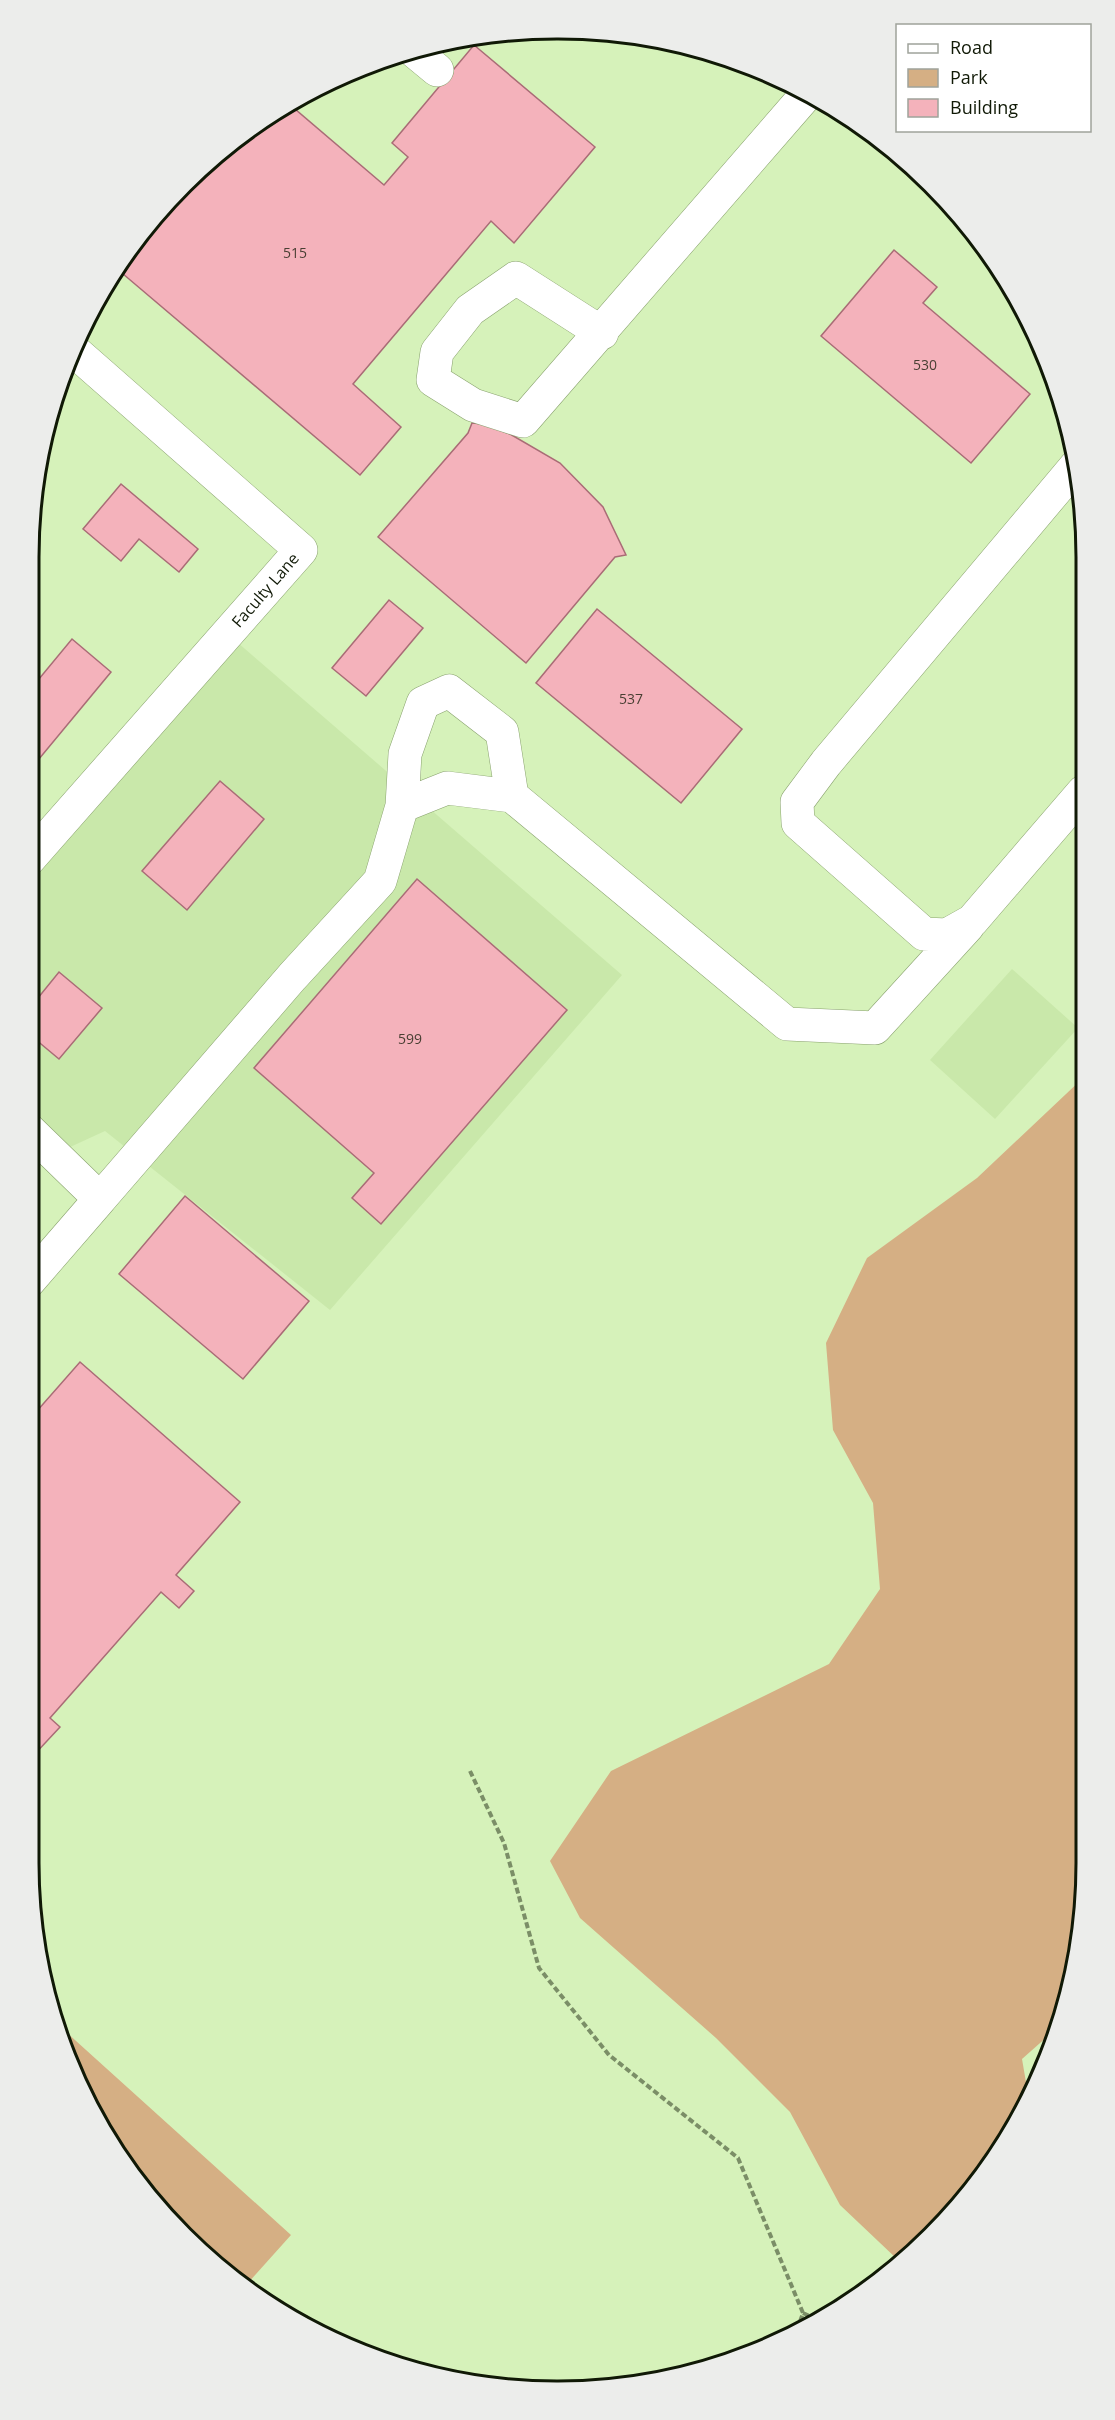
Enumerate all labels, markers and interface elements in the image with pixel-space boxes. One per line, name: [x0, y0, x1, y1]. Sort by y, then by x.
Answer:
legend: [896, 24, 1091, 132]
text: Road: [950, 35, 993, 59]
text: Park: [950, 65, 988, 89]
text: Building: [950, 95, 1018, 119]
house number: 515: [283, 243, 307, 262]
house number: 530: [913, 355, 937, 374]
street label: Faculty Lane: [226, 548, 304, 632]
house number: 537: [619, 689, 643, 708]
house number: 599: [398, 1029, 422, 1048]

